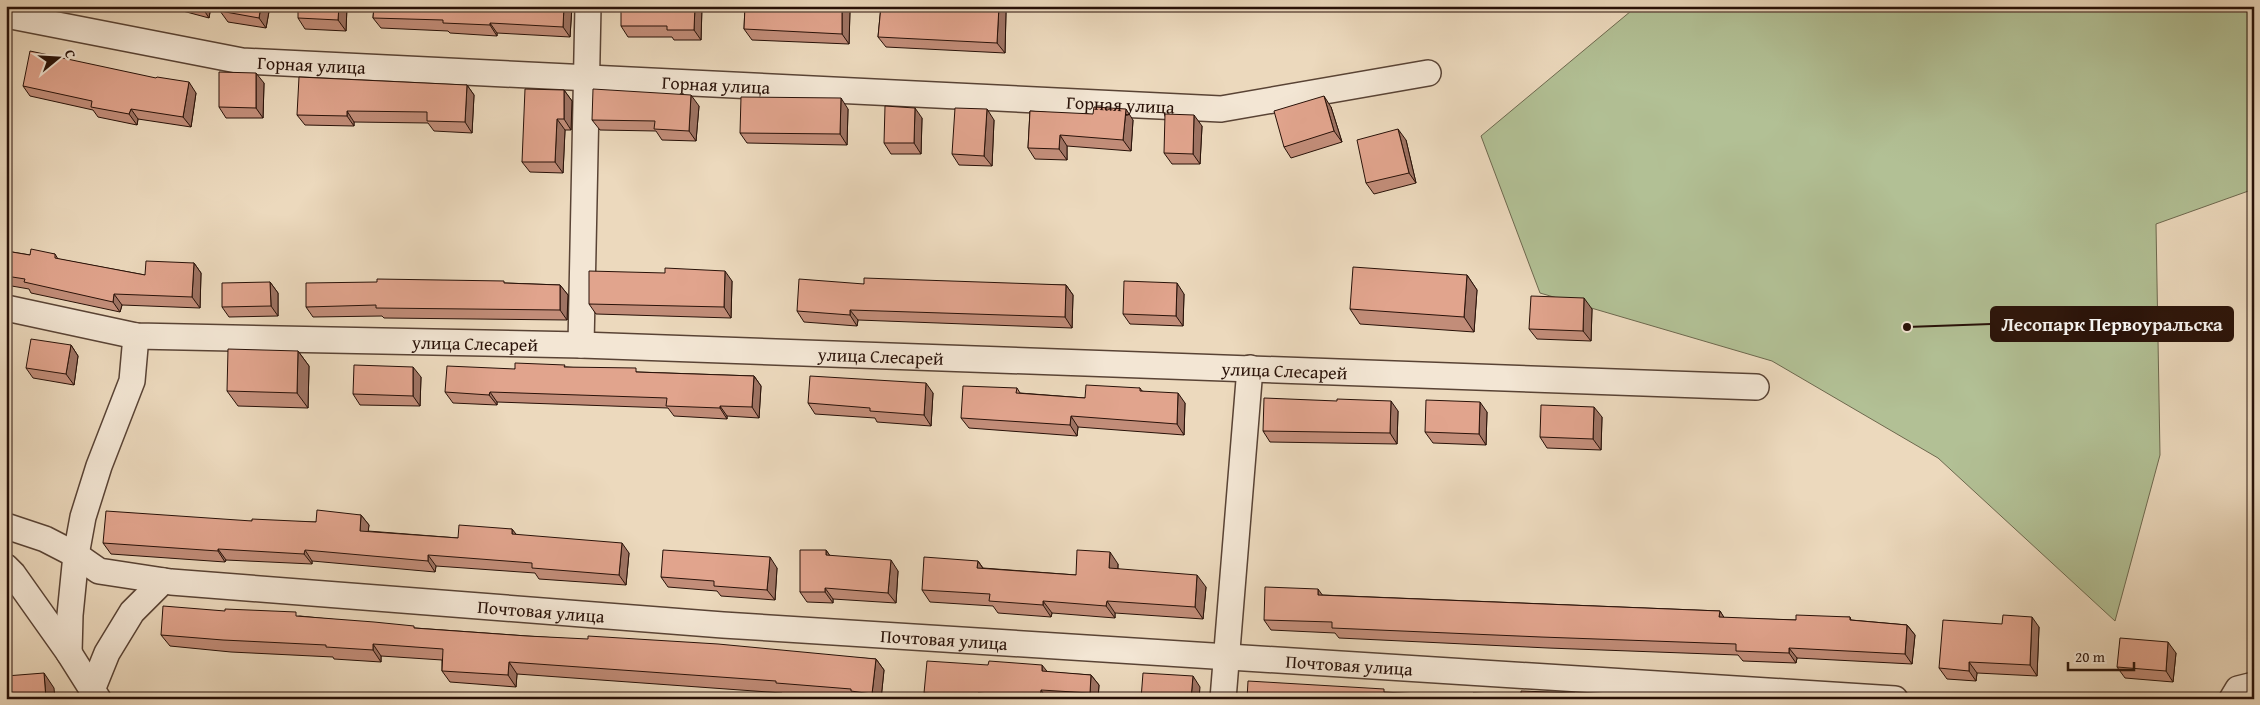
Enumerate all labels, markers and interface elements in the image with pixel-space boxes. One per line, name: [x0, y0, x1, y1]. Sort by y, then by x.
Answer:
north arrow: [32, 32, 82, 82]
text: С: [60, 47, 81, 61]
street label: Горная улица: [257, 48, 367, 81]
street label: Горная улица: [661, 68, 771, 100]
street label: Горная улица: [1066, 88, 1176, 120]
callout: Лесопарк Первоуральска: [1991, 307, 2233, 341]
text: Лесопарк Первоуральска: [2001, 310, 2223, 338]
street label: улица Слесарей: [411, 328, 539, 358]
street label: улица Слесарей: [816, 340, 945, 371]
street label: улица Слесарей: [1220, 354, 1348, 386]
street label: Почтовая улица: [476, 592, 606, 629]
street label: Почтовая улица: [880, 621, 1009, 656]
scale bar: [2068, 640, 2134, 672]
text: 20 m: [2075, 646, 2106, 667]
street label: Почтовая улица: [1285, 647, 1414, 682]

